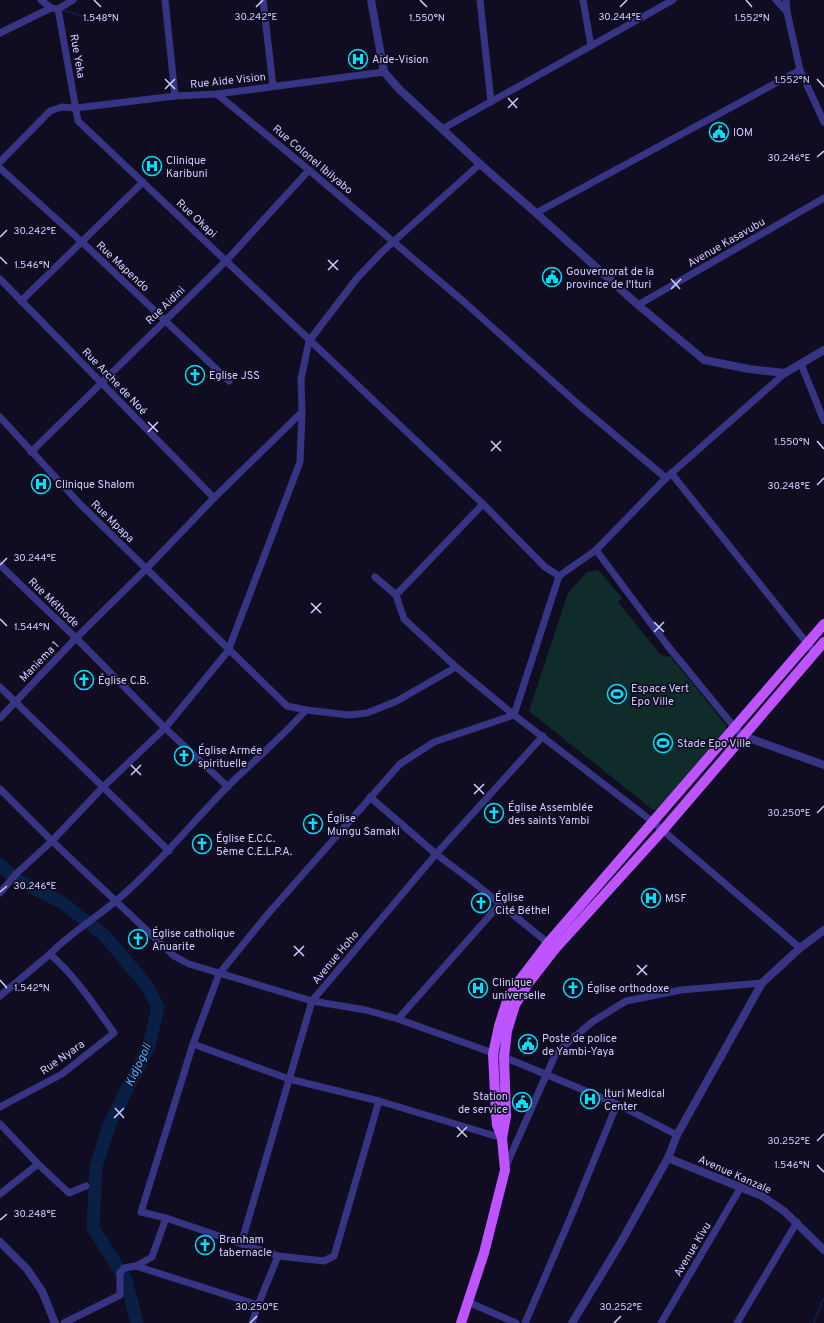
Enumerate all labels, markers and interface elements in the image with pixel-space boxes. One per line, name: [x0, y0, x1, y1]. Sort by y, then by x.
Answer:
text: 30.242°E: [234, 11, 278, 24]
text: 30.244°E: [598, 11, 642, 24]
text: 1.548°N: [83, 12, 119, 25]
text: 1.550°N: [409, 12, 445, 25]
text: 1.552°N: [734, 12, 770, 25]
street label: Rue Yeka: [66, 33, 88, 80]
hospital icon: Aide-Vision: [347, 48, 369, 70]
place label: Aide-Vision: [372, 53, 428, 67]
street label: Rue Aide Vision: [190, 70, 267, 92]
text: 1.552°N: [774, 74, 810, 87]
public building icon: IOM: [708, 121, 730, 143]
street label: Rue Colonel Ibilyabo: [269, 122, 355, 197]
place label: IOM: [733, 126, 753, 140]
text: 30.246°E: [768, 152, 810, 165]
place label: Clinique Karibuni: [166, 154, 207, 181]
hospital icon: Clinique Karibuni: [141, 155, 163, 177]
street label: Rue Okapi: [173, 196, 219, 241]
street label: Avenue Kasavubu: [685, 215, 768, 271]
text: 30.242°E: [13, 225, 57, 238]
street label: Rue Mapendo: [93, 239, 152, 295]
text: 1.546°N: [14, 259, 50, 272]
place label: Gouvernorat de la province de l'Ituri: [566, 265, 654, 292]
public building icon: Gouvernorat de la province de l'Ituri: [541, 266, 563, 288]
street label: Rue Aidini: [143, 283, 188, 328]
street label: Rue Arche de Noé: [79, 345, 150, 418]
church icon: Eglise JSS: [184, 364, 206, 386]
place label: Eglise JSS: [209, 369, 260, 383]
text: 1.550°N: [774, 436, 810, 449]
hospital icon: Clinique Shalom: [30, 473, 52, 495]
place label: Clinique Shalom: [55, 478, 135, 492]
text: 30.248°E: [767, 480, 811, 493]
street label: Rue Mpapa: [88, 498, 137, 546]
text: 30.244°E: [13, 552, 57, 565]
street label: Rue Méthode: [25, 575, 82, 630]
text: 1.544°N: [14, 621, 50, 634]
street label: Maniema 1: [17, 638, 63, 685]
church icon: Église C.B.: [73, 669, 95, 691]
place label: Église C.B.: [98, 673, 149, 688]
place label: Espace Vert Epo Ville: [631, 682, 689, 709]
sports icon: Espace Vert Epo Ville: [606, 683, 628, 705]
sports icon: Stade Epo Ville: [652, 732, 674, 754]
place label: Stade Epo Ville: [677, 737, 751, 751]
place label: Église Armée spirituelle: [198, 743, 262, 771]
church icon: Église Armée spirituelle: [173, 745, 195, 767]
place label: Église Assemblée des saints Yambi: [508, 800, 593, 828]
church icon: Église Assemblée des saints Yambi: [483, 802, 505, 824]
text: 30.250°E: [767, 807, 811, 820]
place label: Église Mungu Samaki: [327, 811, 400, 839]
church icon: Église Mungu Samaki: [302, 813, 324, 835]
place label: Église E.C.C. 5ème C.E.L.P.A.: [216, 831, 292, 859]
church icon: Église E.C.C. 5ème C.E.L.P.A.: [191, 833, 213, 855]
text: 30.246°E: [14, 880, 56, 893]
hospital icon: MSF: [640, 887, 662, 909]
place label: Église Cité Béthel: [495, 890, 550, 918]
church icon: Église Cité Béthel: [470, 892, 492, 914]
place label: MSF: [665, 892, 687, 906]
place label: Église catholique Anuarite: [152, 926, 235, 954]
church icon: Église catholique Anuarite: [127, 928, 149, 950]
street label: Avenue Hoho: [309, 928, 362, 987]
place label: Clinique universelle: [492, 976, 546, 1003]
hospital icon: Clinique universelle: [467, 977, 489, 999]
church icon: Église orthodoxe: [562, 977, 584, 999]
place label: Église orthodoxe: [587, 981, 669, 996]
text: 1.542°N: [14, 982, 50, 995]
place label: Poste de police de Yambi-Yaya: [542, 1032, 617, 1059]
public building icon: Poste de police de Yambi-Yaya: [517, 1033, 539, 1055]
street label: Rue Nyara: [38, 1037, 88, 1078]
water label: Kidjogoli: [122, 1040, 156, 1090]
place label: Ituri Medical Center: [604, 1087, 665, 1114]
hospital icon: Ituri Medical Center: [579, 1088, 601, 1110]
place label: Station de service: [458, 1090, 508, 1117]
public building icon: Station de service: [511, 1091, 533, 1113]
text: 30.252°E: [767, 1135, 811, 1148]
street label: Avenue Kanzale: [696, 1153, 773, 1197]
text: 1.546°N: [774, 1159, 810, 1172]
text: 30.248°E: [13, 1208, 57, 1221]
street label: Avenue Kivu: [671, 1220, 715, 1279]
place label: Branham tabernacle: [219, 1233, 272, 1260]
church icon: Branham tabernacle: [194, 1234, 216, 1256]
text: 30.250°E: [235, 1301, 279, 1314]
text: 30.252°E: [599, 1301, 643, 1314]

